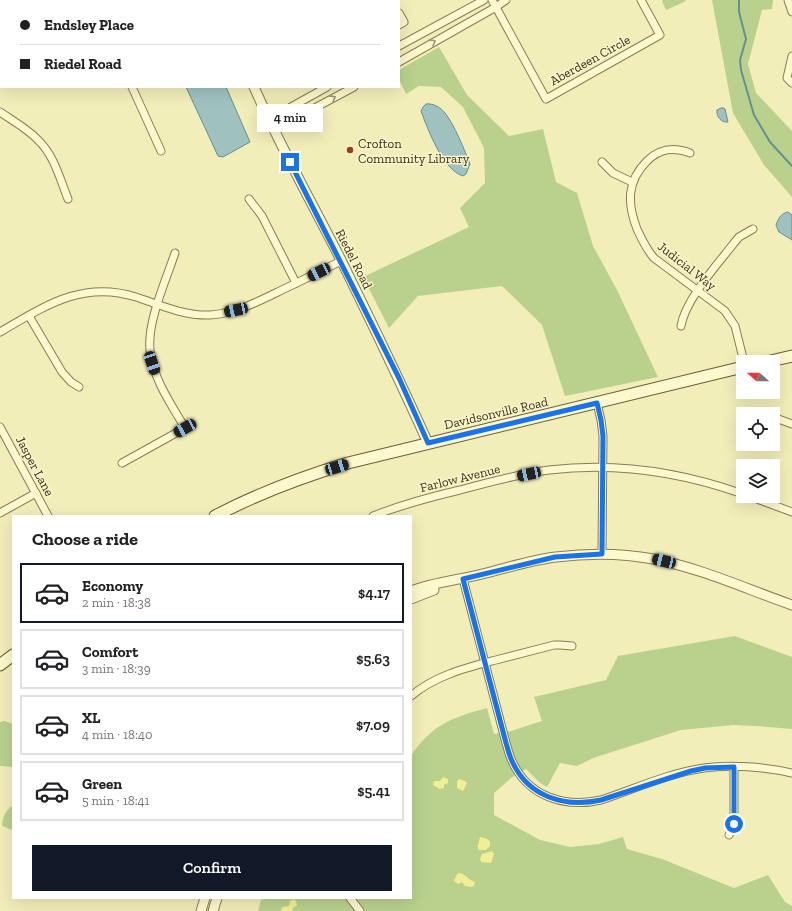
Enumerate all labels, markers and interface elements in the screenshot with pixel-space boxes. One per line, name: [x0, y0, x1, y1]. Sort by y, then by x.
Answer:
text: Endsley Place: [44, 16, 134, 34]
street label: Aberdeen Circle: [547, 32, 633, 88]
one-way arrow: [429, 40, 436, 47]
text: Riedel Road: [44, 55, 122, 73]
one-way arrow: [328, 96, 336, 103]
callout: 4 min: [257, 104, 323, 132]
text: 4 min: [274, 110, 306, 125]
place label: Crofton Community Library: [358, 136, 470, 166]
marker: Crofton Community Library: [345, 145, 355, 155]
route end: [281, 153, 299, 171]
street label: Riedel Road: [332, 226, 376, 292]
street label: Judicial Way: [655, 239, 719, 294]
car: [306, 261, 332, 283]
car: [223, 302, 249, 318]
car: [143, 350, 161, 376]
north arrow: [736, 355, 780, 399]
map controls: [736, 355, 780, 503]
street label: Davidsonville Road: [443, 394, 549, 432]
button: locate: [736, 407, 780, 451]
car: [172, 417, 198, 439]
street label: Jasper Lane: [13, 433, 57, 499]
car: [324, 458, 350, 476]
button: layers: [736, 459, 780, 503]
street label: Farlow Avenue: [418, 461, 502, 495]
car: [516, 466, 542, 482]
text: Choose a ride: [32, 528, 138, 550]
car: [651, 552, 677, 570]
icon: car: [34, 575, 70, 611]
text: Economy: [82, 577, 143, 595]
text: $4.17: [358, 584, 390, 602]
text: 2 min · 18:38: [82, 595, 151, 610]
icon: car: [34, 641, 70, 677]
text: Comfort: [82, 643, 138, 661]
text: $5.63: [356, 650, 390, 668]
text: 3 min · 18:39: [82, 661, 151, 676]
icon: car: [34, 707, 70, 743]
text: XL: [82, 709, 100, 727]
text: $7.09: [356, 716, 390, 734]
text: 4 min · 18:40: [82, 727, 152, 742]
icon: car: [34, 773, 70, 809]
text: Green: [82, 775, 122, 793]
text: $5.41: [357, 782, 390, 800]
text: 5 min · 18:41: [82, 793, 150, 808]
route start: [725, 815, 743, 833]
button: Confirm: [32, 845, 392, 891]

